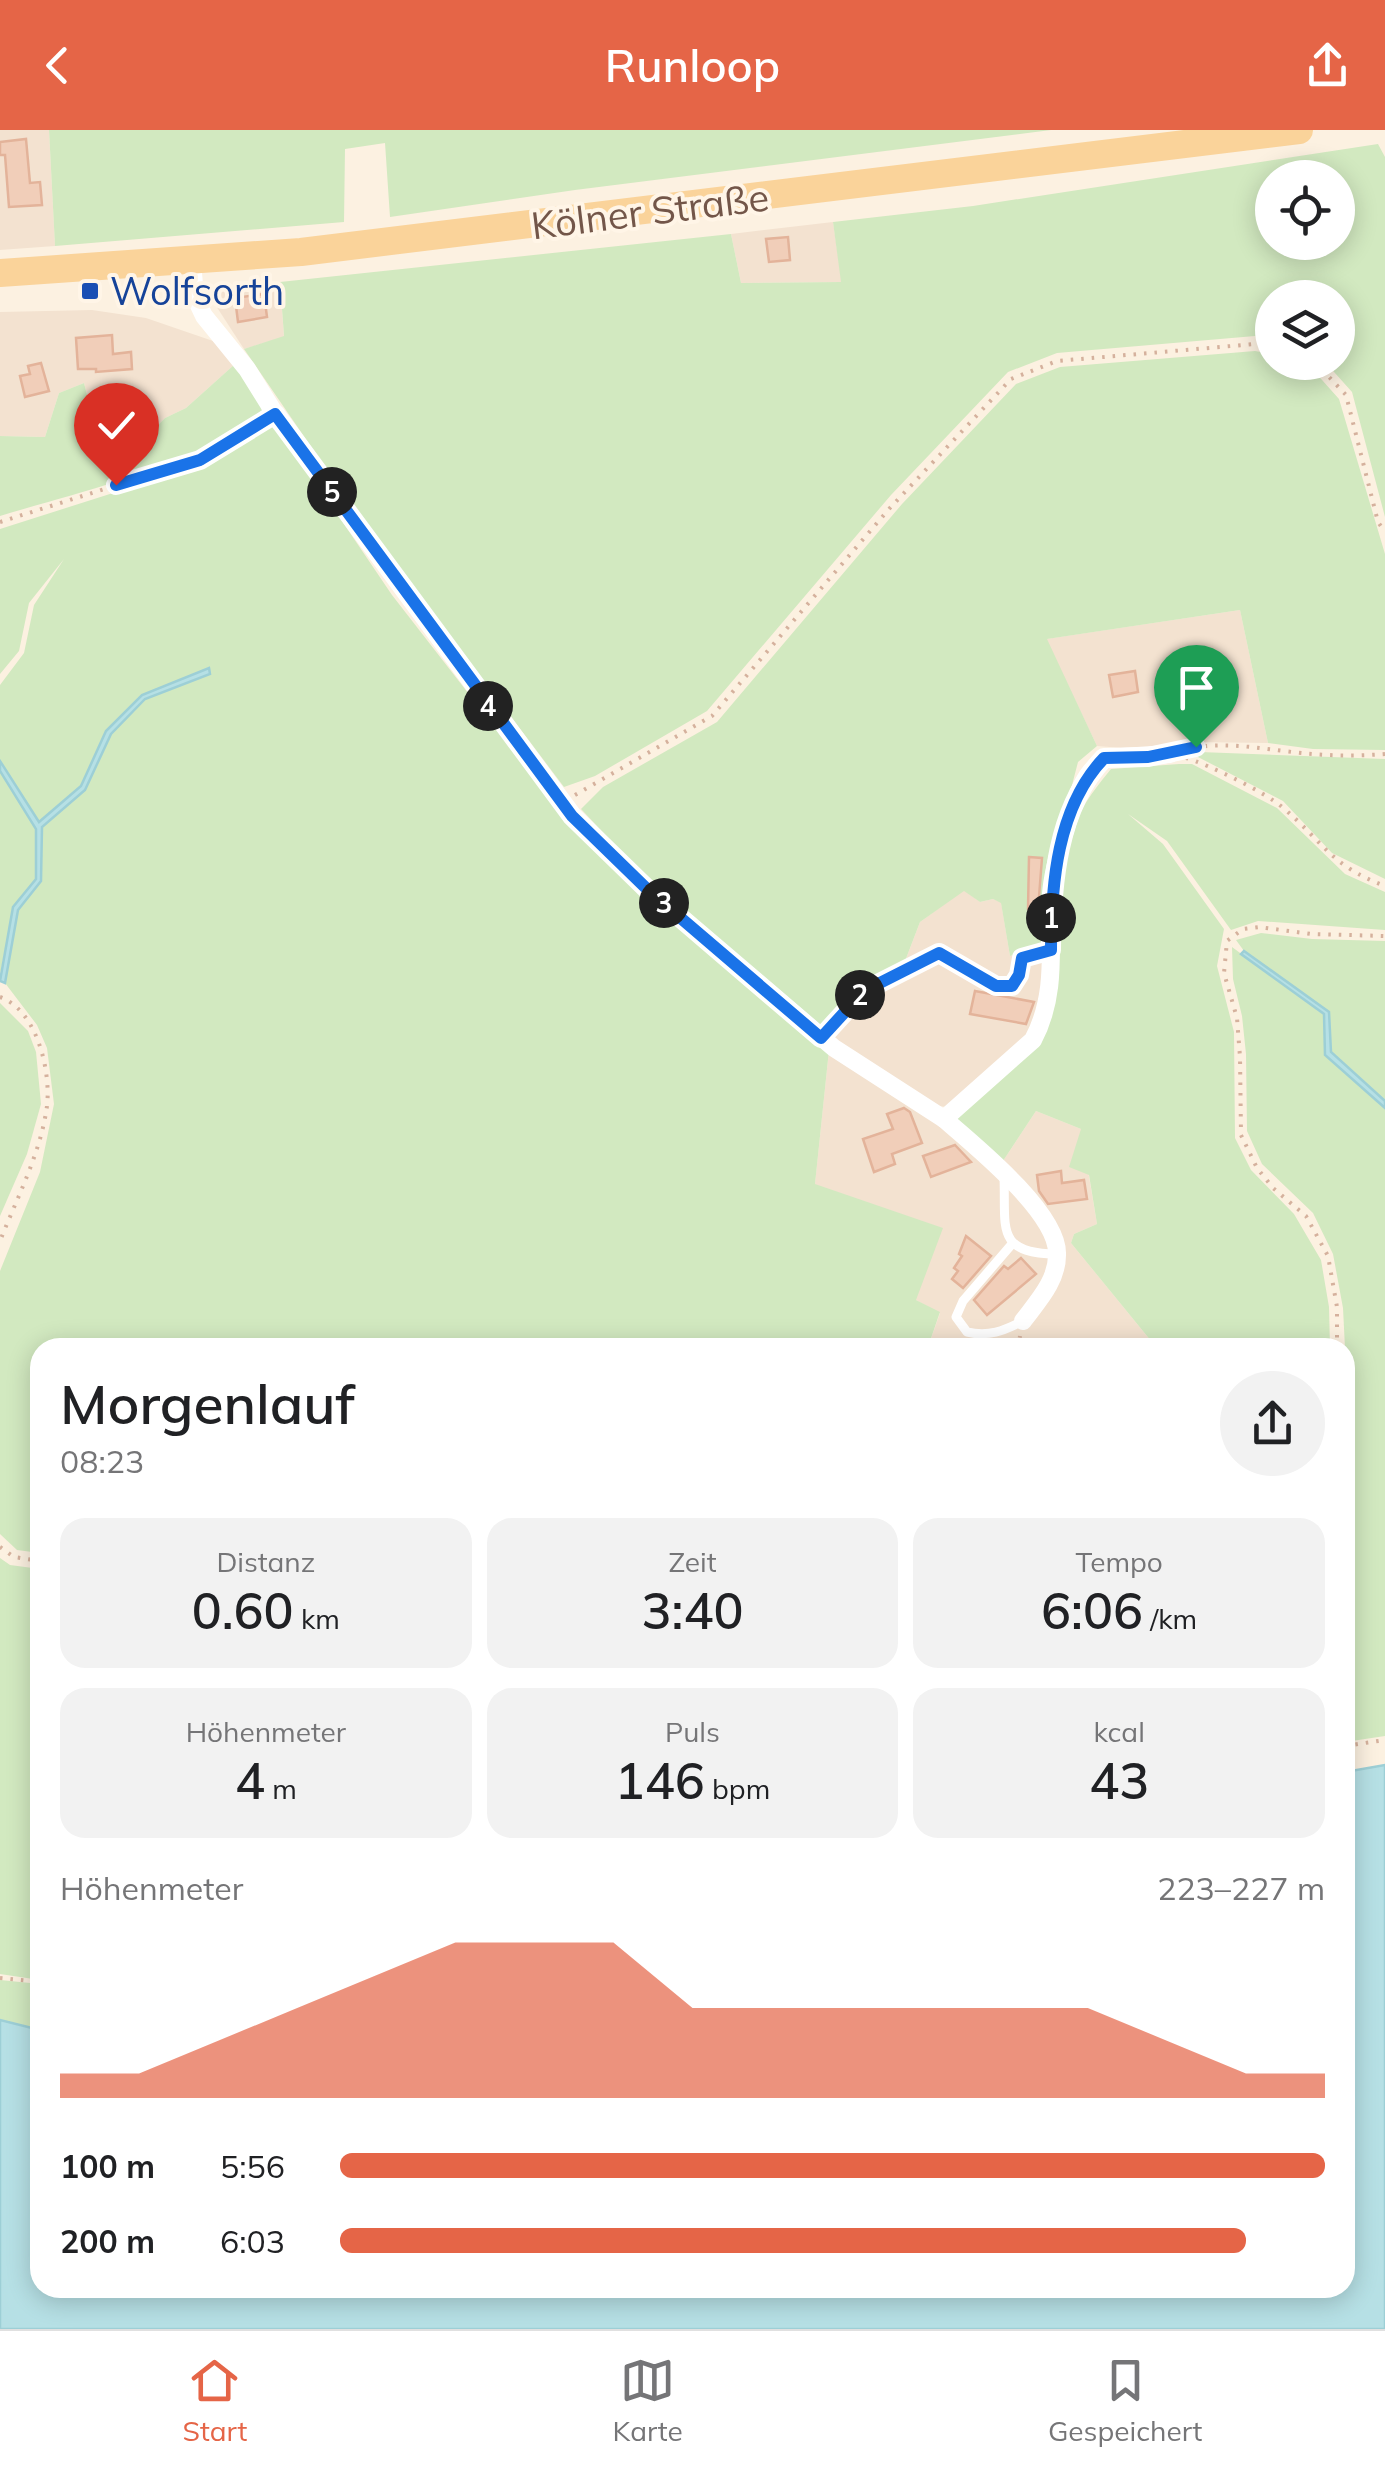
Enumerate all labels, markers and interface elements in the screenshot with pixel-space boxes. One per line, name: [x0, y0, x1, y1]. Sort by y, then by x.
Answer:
text: Runloop: [605, 37, 780, 93]
icon: back: [30, 38, 85, 93]
icon: share: [1300, 38, 1355, 93]
map controls: [1255, 160, 1355, 380]
button: locate: [1255, 160, 1355, 260]
street label: Kölner Straße: [528, 173, 772, 249]
place label: Wolfsorth: [110, 267, 284, 315]
marker: Wolfsorth: [79, 280, 101, 302]
button: layers: [1255, 280, 1355, 380]
pin: [74, 383, 159, 486]
icon: check: [89, 398, 144, 453]
pin: 5: [307, 467, 357, 517]
text: 5: [324, 474, 340, 509]
pin: [1154, 645, 1239, 748]
icon: arrive: [1169, 660, 1224, 715]
pin: 4: [463, 681, 513, 731]
text: 4: [480, 688, 496, 723]
pin: 3: [639, 878, 689, 928]
text: 3: [656, 885, 672, 920]
pin: 1: [1026, 893, 1076, 943]
text: 1: [1043, 900, 1059, 935]
pin: 2: [835, 970, 885, 1020]
text: 2: [852, 977, 868, 1012]
text: Morgenlauf: [60, 1369, 355, 1438]
button: share: [1220, 1371, 1325, 1476]
text: 08:23: [60, 1441, 144, 1481]
text: Distanz: [216, 1544, 315, 1579]
text: Zeit: [669, 1544, 716, 1579]
text: Tempo: [1075, 1544, 1163, 1579]
text: 0.60: [192, 1579, 294, 1642]
text: 3:40: [642, 1579, 743, 1642]
text: 6:06: [1041, 1579, 1143, 1642]
text: km: [294, 1601, 340, 1636]
text: /km: [1143, 1601, 1197, 1636]
text: Höhenmeter: [186, 1714, 346, 1749]
text: Puls: [665, 1714, 720, 1749]
text: kcal: [1094, 1714, 1145, 1749]
text: 4: [235, 1749, 265, 1812]
text: 146: [615, 1749, 705, 1812]
text: 43: [1089, 1749, 1149, 1812]
text: m: [265, 1771, 297, 1806]
text: bpm: [705, 1771, 770, 1806]
text: Höhenmeter: [60, 1868, 243, 1908]
text: 223–227 m: [1157, 1868, 1325, 1908]
text: 100 m: [60, 2146, 155, 2186]
text: 5:56: [220, 2146, 285, 2186]
text: 200 m: [60, 2221, 155, 2261]
text: 6:03: [220, 2221, 285, 2261]
tab: Start: [183, 2353, 247, 2448]
tab: Karte: [612, 2353, 683, 2448]
tab: Gespeichert: [1048, 2353, 1202, 2448]

